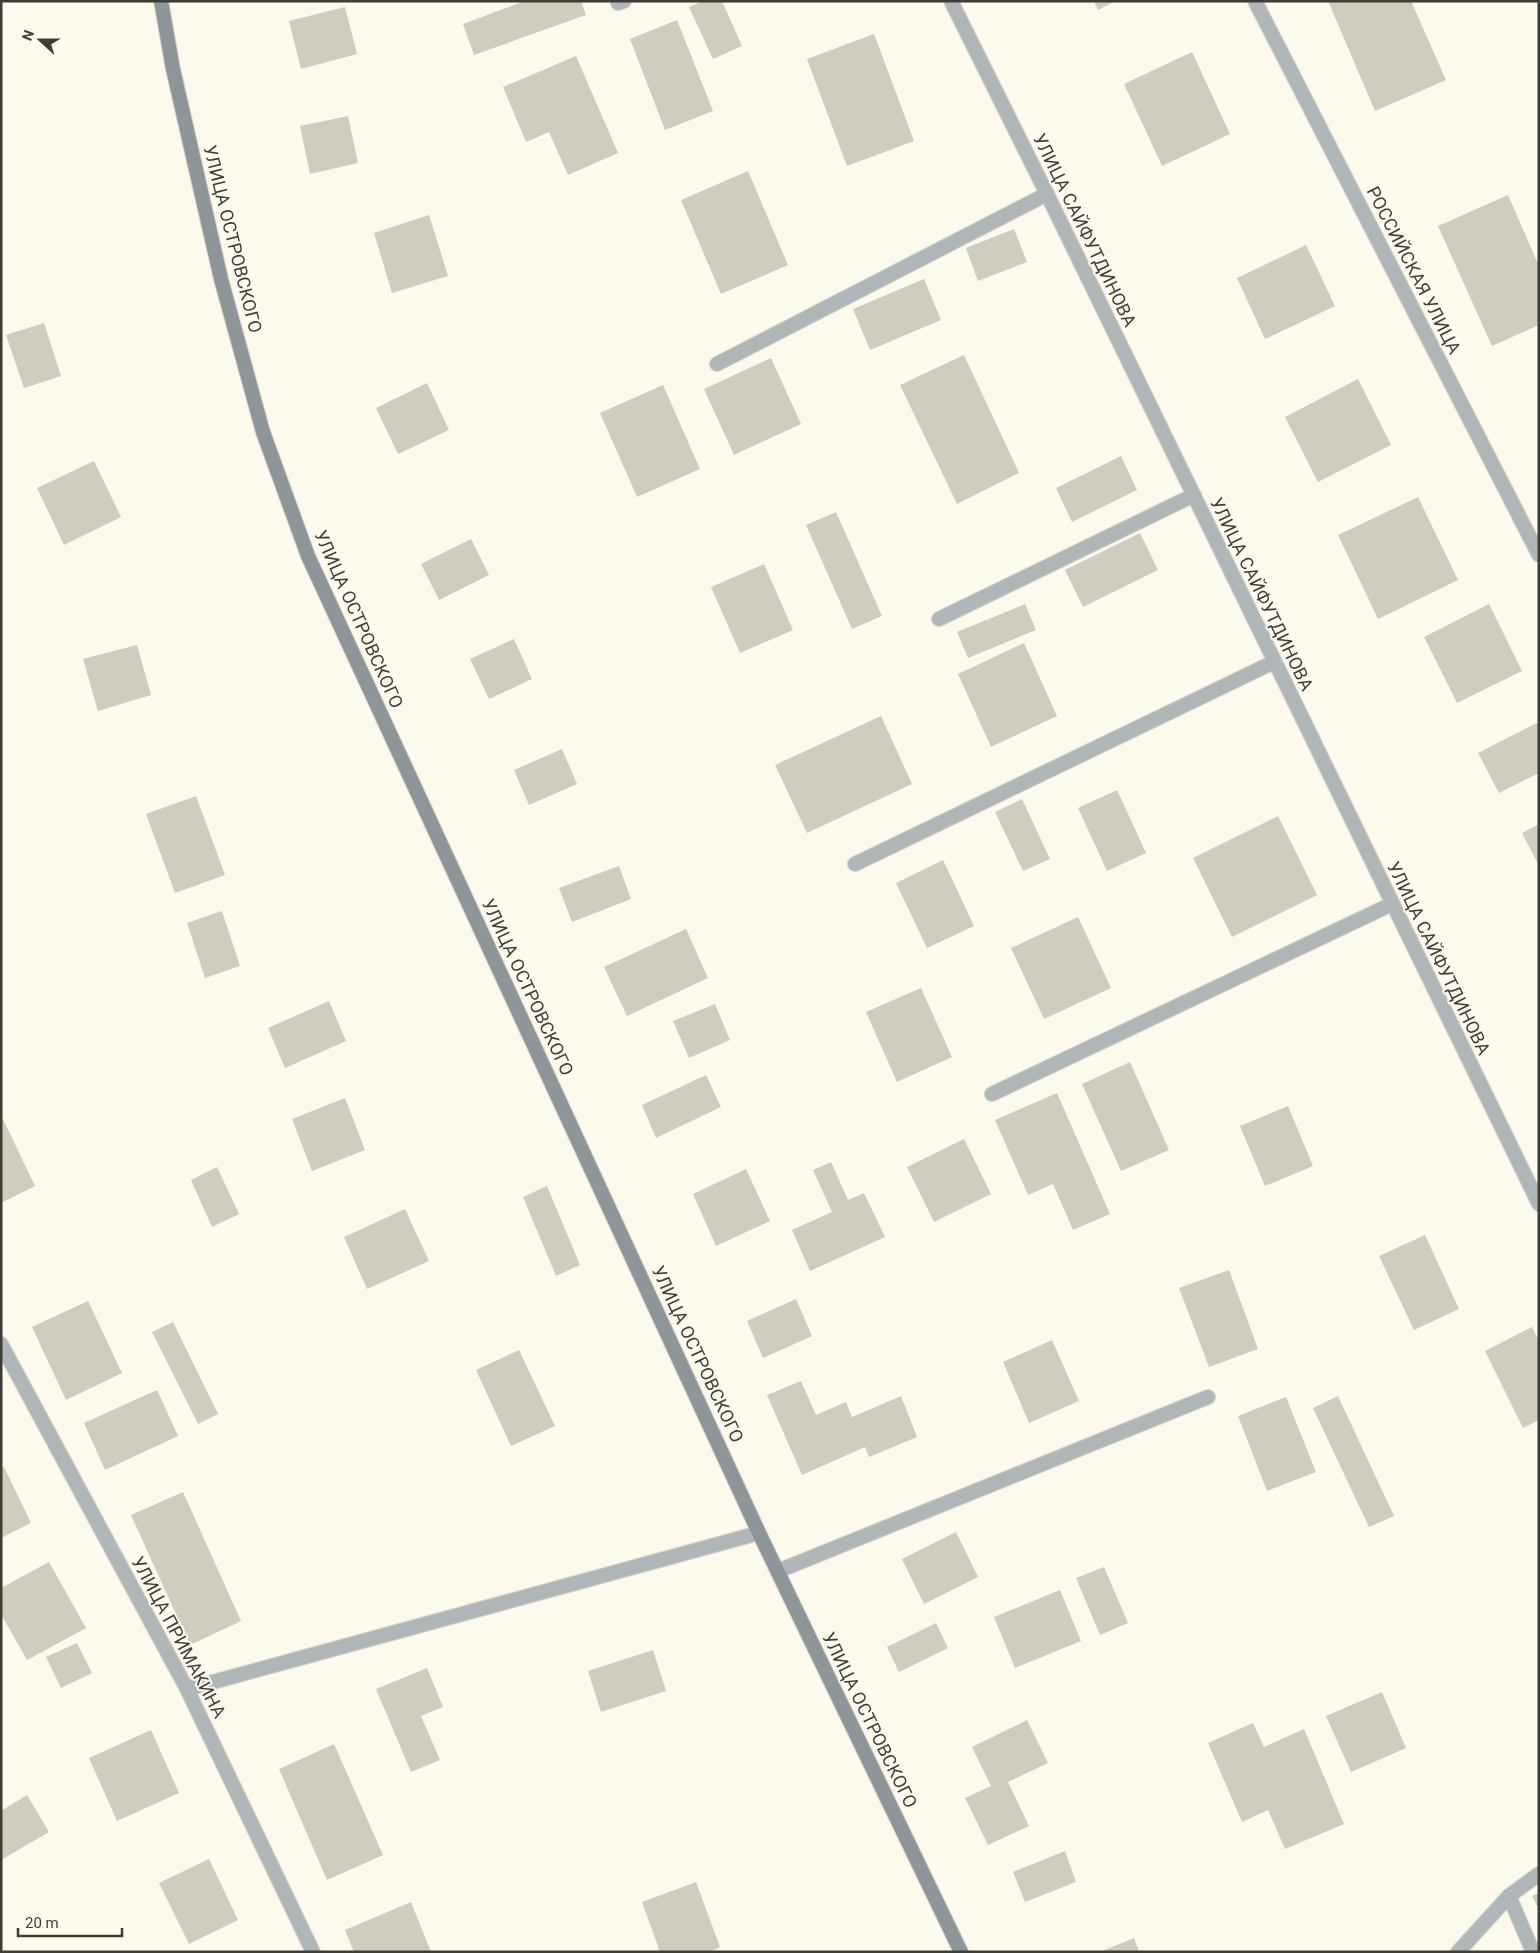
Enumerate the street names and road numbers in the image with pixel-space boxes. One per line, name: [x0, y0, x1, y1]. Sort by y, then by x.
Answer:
street label: УЛИЦА САЙФУТДИНОВА: [1029, 130, 1141, 330]
street label: УЛИЦА ОСТРОВСКОГО: [200, 143, 266, 335]
street label: РОССИЙСКАЯ УЛИЦА: [1363, 183, 1466, 358]
street label: УЛИЦА САЙФУТДИНОВА: [1206, 494, 1318, 694]
street label: УЛИЦА ОСТРОВСКОГО: [310, 527, 408, 711]
street label: УЛИЦА САЙФУТДИНОВА: [1383, 858, 1495, 1058]
street label: УЛИЦА ОСТРОВСКОГО: [478, 895, 578, 1079]
street label: УЛИЦА ОСТРОВСКОГО: [648, 1262, 748, 1446]
street label: УЛИЦА ПРИМАКИНА: [128, 1553, 231, 1722]
street label: УЛИЦА ОСТРОВСКОГО: [818, 1629, 922, 1811]

